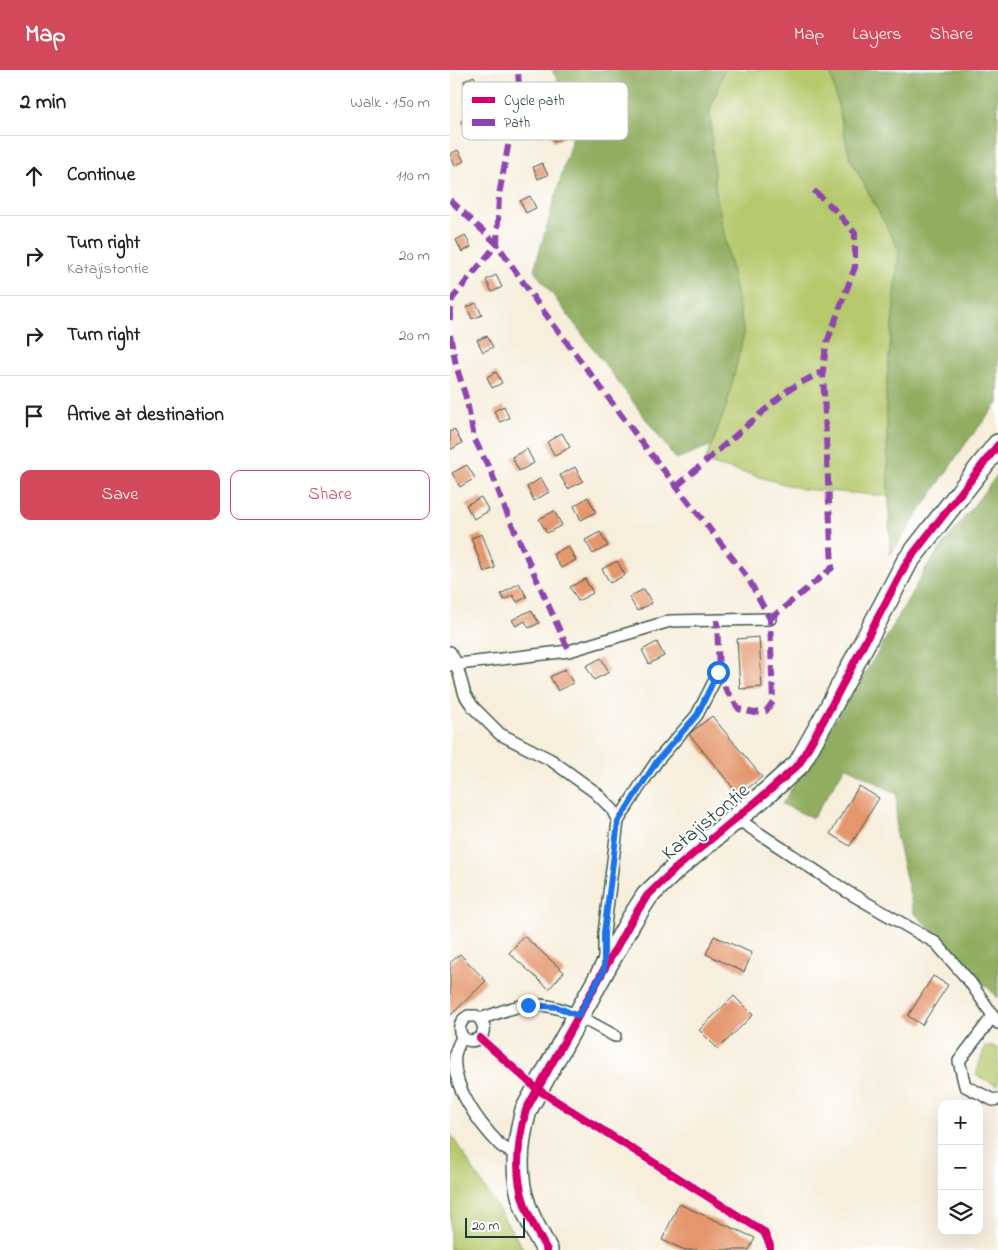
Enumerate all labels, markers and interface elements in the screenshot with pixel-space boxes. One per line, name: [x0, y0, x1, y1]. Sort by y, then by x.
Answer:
text: Map: [25, 18, 66, 53]
text: Map: [794, 22, 824, 48]
text: Layers: [852, 22, 902, 48]
text: Share: [930, 22, 973, 48]
legend: [462, 82, 628, 140]
text: 2 min: [20, 88, 66, 118]
text: Walk · 150 m: [350, 91, 430, 115]
text: Cycle path: [504, 91, 565, 113]
text: Path: [504, 113, 530, 134]
icon: ahead: [20, 162, 48, 190]
text: Continue: [67, 162, 135, 189]
text: 110 m: [396, 164, 430, 188]
text: Turn right: [67, 230, 140, 257]
icon: right: [20, 242, 48, 270]
text: 20 m: [399, 244, 430, 268]
text: Katajistontie: [67, 257, 149, 281]
icon: right: [20, 322, 48, 350]
text: Turn right: [67, 322, 140, 349]
text: 20 m: [399, 324, 430, 348]
icon: arrive: [20, 402, 48, 430]
text: Arrive at destination: [67, 402, 224, 429]
button: Save: [20, 470, 220, 520]
button: Share: [230, 470, 430, 520]
route start: [707, 661, 730, 684]
street label: Katajistontie: [656, 776, 757, 868]
route end: [517, 994, 540, 1017]
map controls: [938, 1100, 983, 1235]
button: +: [938, 1100, 983, 1145]
button: −: [938, 1145, 983, 1190]
button: layers: [938, 1190, 983, 1235]
scale bar: [465, 1215, 525, 1238]
text: 20 m: [472, 1216, 499, 1237]

